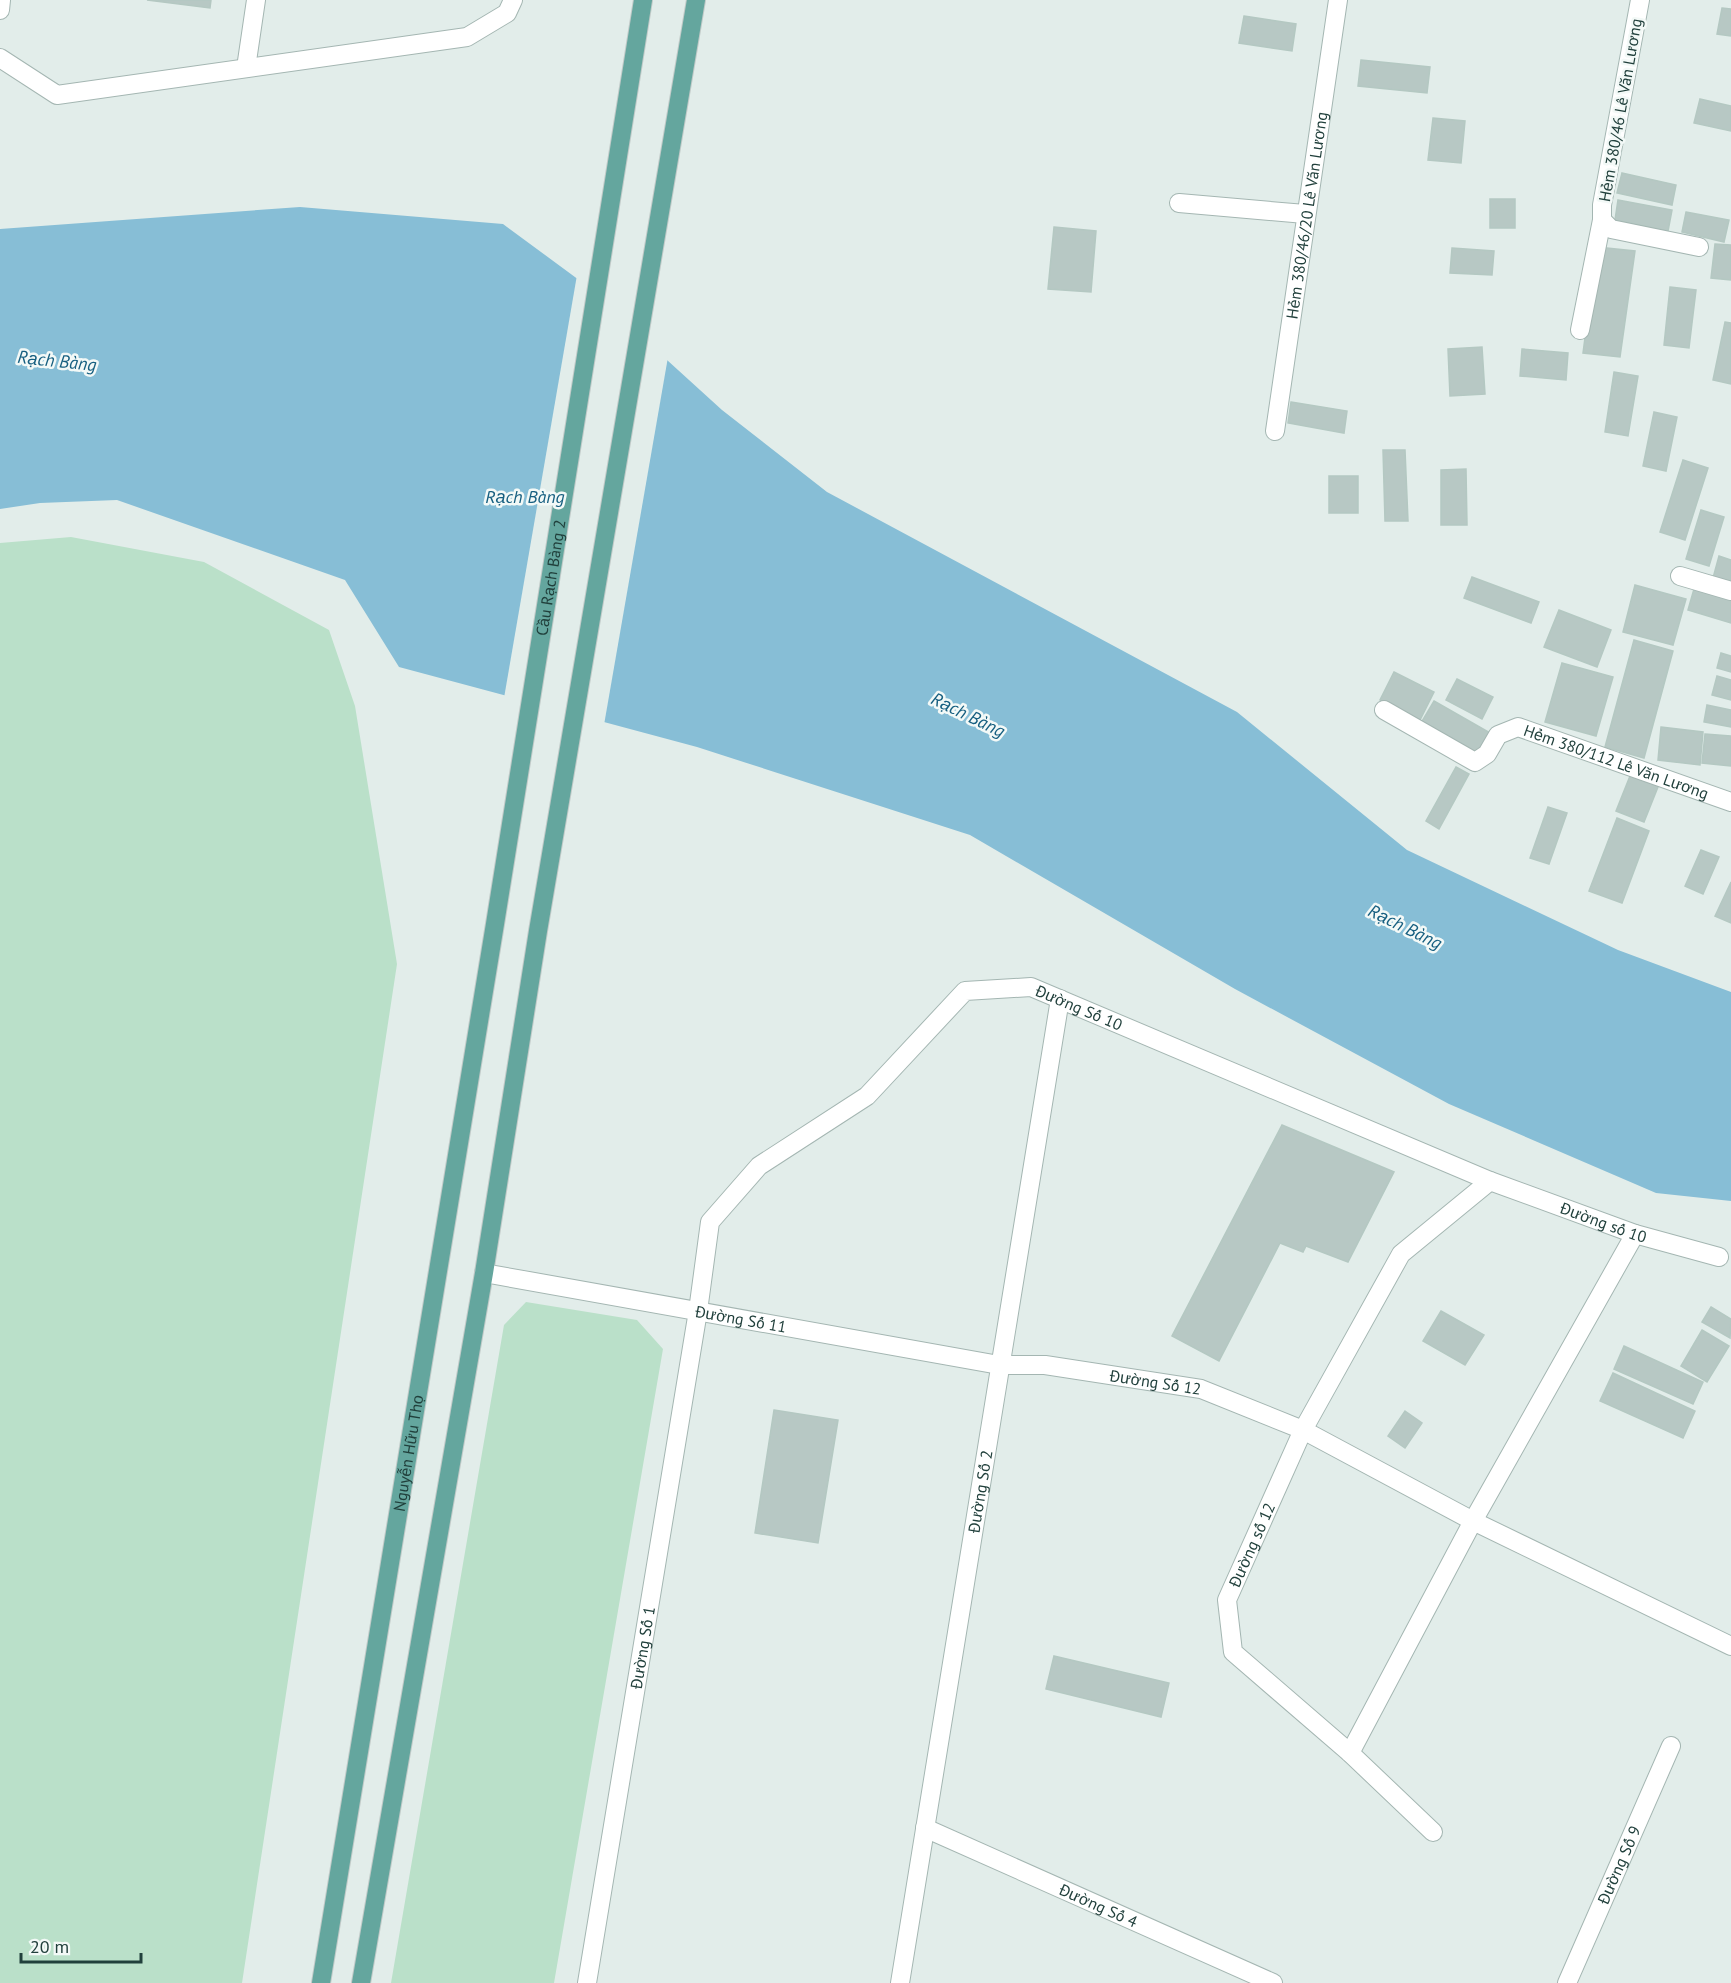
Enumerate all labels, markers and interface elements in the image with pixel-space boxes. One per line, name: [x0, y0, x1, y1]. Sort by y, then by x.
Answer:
street label: Hẻm 380/46 Lê Văn Lương: [1594, 17, 1646, 203]
street label: Hẻm 380/46/20 Lê Văn Lương: [1282, 110, 1332, 320]
water label: Rạch Bàng: [16, 345, 98, 376]
water label: Rạch Bàng: [485, 485, 565, 508]
street label: Cầu Rạch Bàng 2: [531, 518, 570, 637]
water label: Rạch Bàng: [928, 687, 1009, 742]
street label: Hẻm 380/112 Lê Văn Lương: [1521, 720, 1712, 803]
water label: Rạch Bàng: [1365, 899, 1446, 954]
street label: Đường Số 10: [1032, 980, 1126, 1035]
street label: Đường số 10: [1557, 1197, 1649, 1247]
street label: Đường Số 11: [693, 1301, 788, 1337]
street label: Đường Số 12: [1107, 1365, 1203, 1399]
street label: Nguyễn Hữu Thọ: [389, 1393, 428, 1513]
street label: Đường Số 2: [963, 1449, 996, 1535]
street label: Đường số 12: [1224, 1499, 1279, 1591]
street label: Đường Số 1: [626, 1605, 659, 1691]
street label: Đường Số 9: [1593, 1823, 1645, 1908]
street label: Đường Số 4: [1055, 1879, 1141, 1932]
scale bar: [21, 1926, 141, 1964]
text: 20 m: [30, 1935, 69, 1958]

